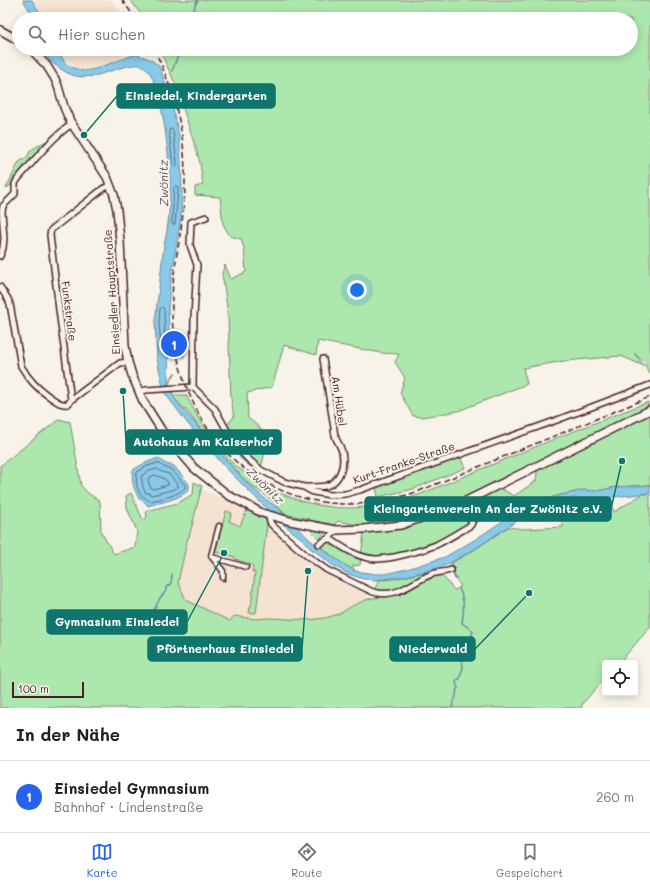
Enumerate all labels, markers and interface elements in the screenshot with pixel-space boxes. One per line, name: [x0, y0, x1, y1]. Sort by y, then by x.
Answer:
search box: [12, 12, 638, 56]
icon: search: [26, 23, 48, 45]
text: Hier suchen: [58, 24, 145, 44]
callout: Einsiedel, Kindergarten: [117, 84, 275, 108]
text: Einsiedel, Kindergarten: [125, 87, 267, 103]
water label: Zwönitz: [155, 159, 171, 207]
street label: Einsiedler Hauptstraße: [100, 229, 123, 355]
street label: Funkstraße: [58, 280, 81, 342]
your location: [347, 280, 367, 300]
pin: 1: [161, 329, 187, 359]
street label: Am Hübel: [329, 375, 350, 427]
callout: Autohaus Am Kaiserhof: [126, 430, 281, 454]
text: Autohaus Am Kaiserhof: [133, 433, 274, 449]
street label: Kurt-Franke-Straße: [351, 438, 457, 487]
water label: Zwönitz: [243, 463, 288, 508]
callout: Kleingartenverein An der Zwönitz e.V.: [365, 497, 611, 521]
text: Kleingartenverein An der Zwönitz e.V.: [373, 500, 603, 516]
callout: Gymnasium Einsiedel: [47, 610, 187, 634]
text: Gymnasium Einsiedel: [55, 613, 179, 629]
callout: Pförtnerhaus Einsiedel: [148, 637, 302, 661]
callout: Niederwald: [390, 637, 475, 661]
text: Pförtnerhaus Einsiedel: [156, 640, 294, 656]
text: Niederwald: [399, 640, 468, 656]
map controls: [602, 660, 638, 696]
button: locate: [602, 660, 638, 696]
scale bar: [12, 680, 84, 699]
text: 100 m: [18, 681, 49, 696]
text: In der Nähe: [16, 723, 120, 745]
text: Einsiedel Gymnasium: [54, 778, 209, 798]
text: 1: [26, 788, 32, 805]
text: 260 m: [596, 788, 634, 805]
text: Bahnhof · Lindenstraße: [54, 798, 203, 815]
tab: Karte: [87, 841, 118, 880]
tab: Route: [291, 841, 322, 880]
tab: Gespeichert: [496, 841, 563, 880]

